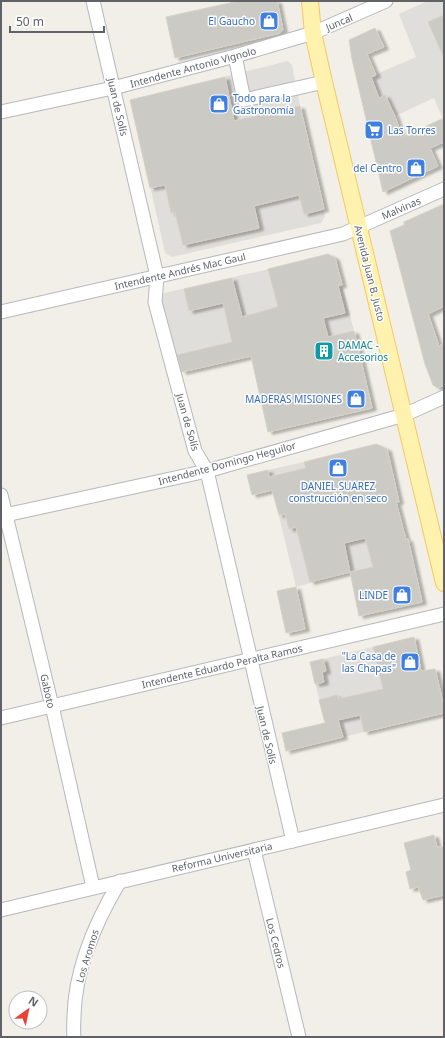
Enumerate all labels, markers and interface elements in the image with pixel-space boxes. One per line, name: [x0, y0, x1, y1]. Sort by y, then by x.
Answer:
scale bar: [10, 8, 104, 34]
shop icon: El Gaucho: [258, 10, 280, 32]
street label: Juncal: [322, 10, 355, 34]
text: 50 m: [16, 13, 44, 30]
place label: El Gaucho: [208, 14, 255, 28]
street label: Intendente Antonio Vignolo: [128, 43, 258, 91]
street label: Juan de Solís: [104, 76, 132, 138]
place label: Todo para la Gastronomía: [233, 91, 294, 117]
shop icon: Todo para la Gastronomía: [208, 93, 230, 115]
supermarket icon: Las Torres: [363, 119, 385, 141]
place label: Las Torres: [388, 123, 436, 137]
shop icon: del Centro: [405, 157, 427, 179]
place label: del Centro: [353, 161, 402, 175]
street label: Malvinas: [379, 193, 423, 223]
street label: Avenida Juan B. Justo: [351, 223, 389, 323]
street label: Intendente Andrés Mac Gaul: [113, 249, 247, 293]
place label: DAMAC - Accesorios: [338, 338, 388, 364]
building icon: DAMAC - Accesorios: [313, 340, 335, 362]
shop icon: MADERAS MISIONES: [345, 388, 367, 410]
street label: Juan de Solís: [173, 391, 203, 453]
place label: MADERAS MISIONES: [245, 392, 343, 406]
street label: Intendente Domingo Heguilor: [157, 438, 297, 488]
shop icon: DANIEL SUAREZ construcción en seco: [327, 457, 349, 479]
place label: DANIEL SUAREZ construcción en seco: [289, 479, 387, 505]
shop icon: LINDE: [391, 584, 413, 606]
place label: LINDE: [359, 588, 388, 602]
street label: Intendente Eduardo Peralta Ramos: [140, 641, 304, 691]
place label: "La Casa de las Chapas": [342, 649, 396, 675]
shop icon: "La Casa de las Chapas": [399, 651, 421, 673]
street label: Gaboto: [37, 672, 59, 710]
street label: Juan de Solís: [253, 704, 281, 766]
street label: Reforma Universitaria: [170, 839, 274, 875]
street label: Los Cedros: [263, 916, 289, 970]
street label: Los Aromos: [72, 927, 102, 984]
north arrow: [8, 990, 48, 1030]
text: N: [26, 992, 42, 1010]

